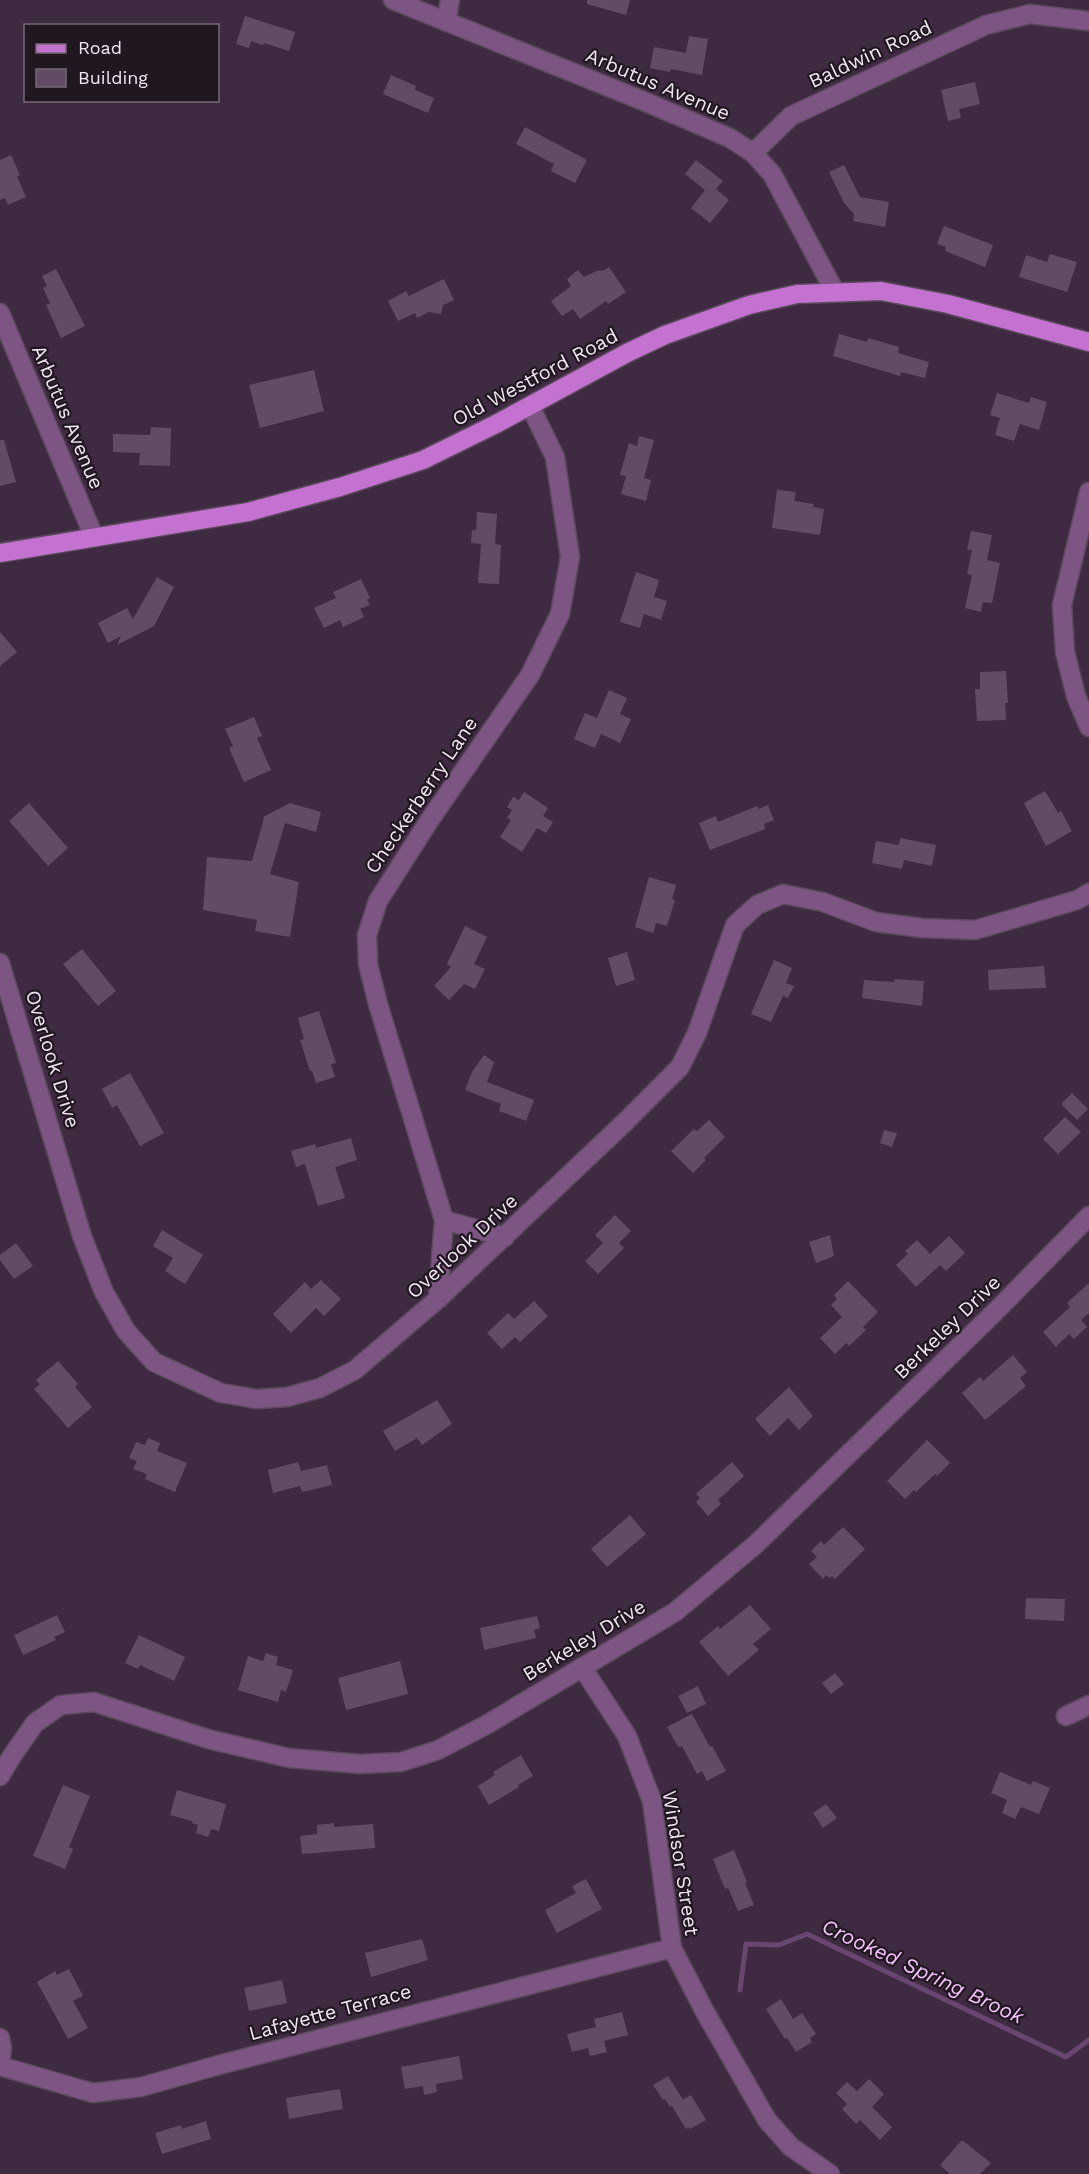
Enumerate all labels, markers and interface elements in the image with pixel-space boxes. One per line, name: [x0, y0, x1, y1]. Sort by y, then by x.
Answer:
street label: Baldwin Road: [805, 15, 935, 93]
legend: [24, 24, 219, 102]
text: Road: [78, 37, 122, 58]
street label: Arbutus Avenue: [582, 43, 734, 125]
text: Building: [78, 67, 148, 88]
street label: Old Westford Road: [448, 323, 622, 431]
street label: Arbutus Avenue: [27, 341, 109, 493]
street label: Checkerberry Lane: [360, 712, 482, 878]
street label: Overlook Drive: [21, 987, 85, 1131]
street label: Overlook Drive: [402, 1189, 522, 1303]
street label: Berkeley Drive: [889, 1270, 1005, 1384]
street label: Berkeley Drive: [518, 1594, 650, 1686]
street label: Windsor Street: [658, 1789, 704, 1938]
water label: Crooked Spring Brook: [818, 1913, 1028, 2029]
street label: Lafayette Terrace: [246, 1979, 414, 2045]

